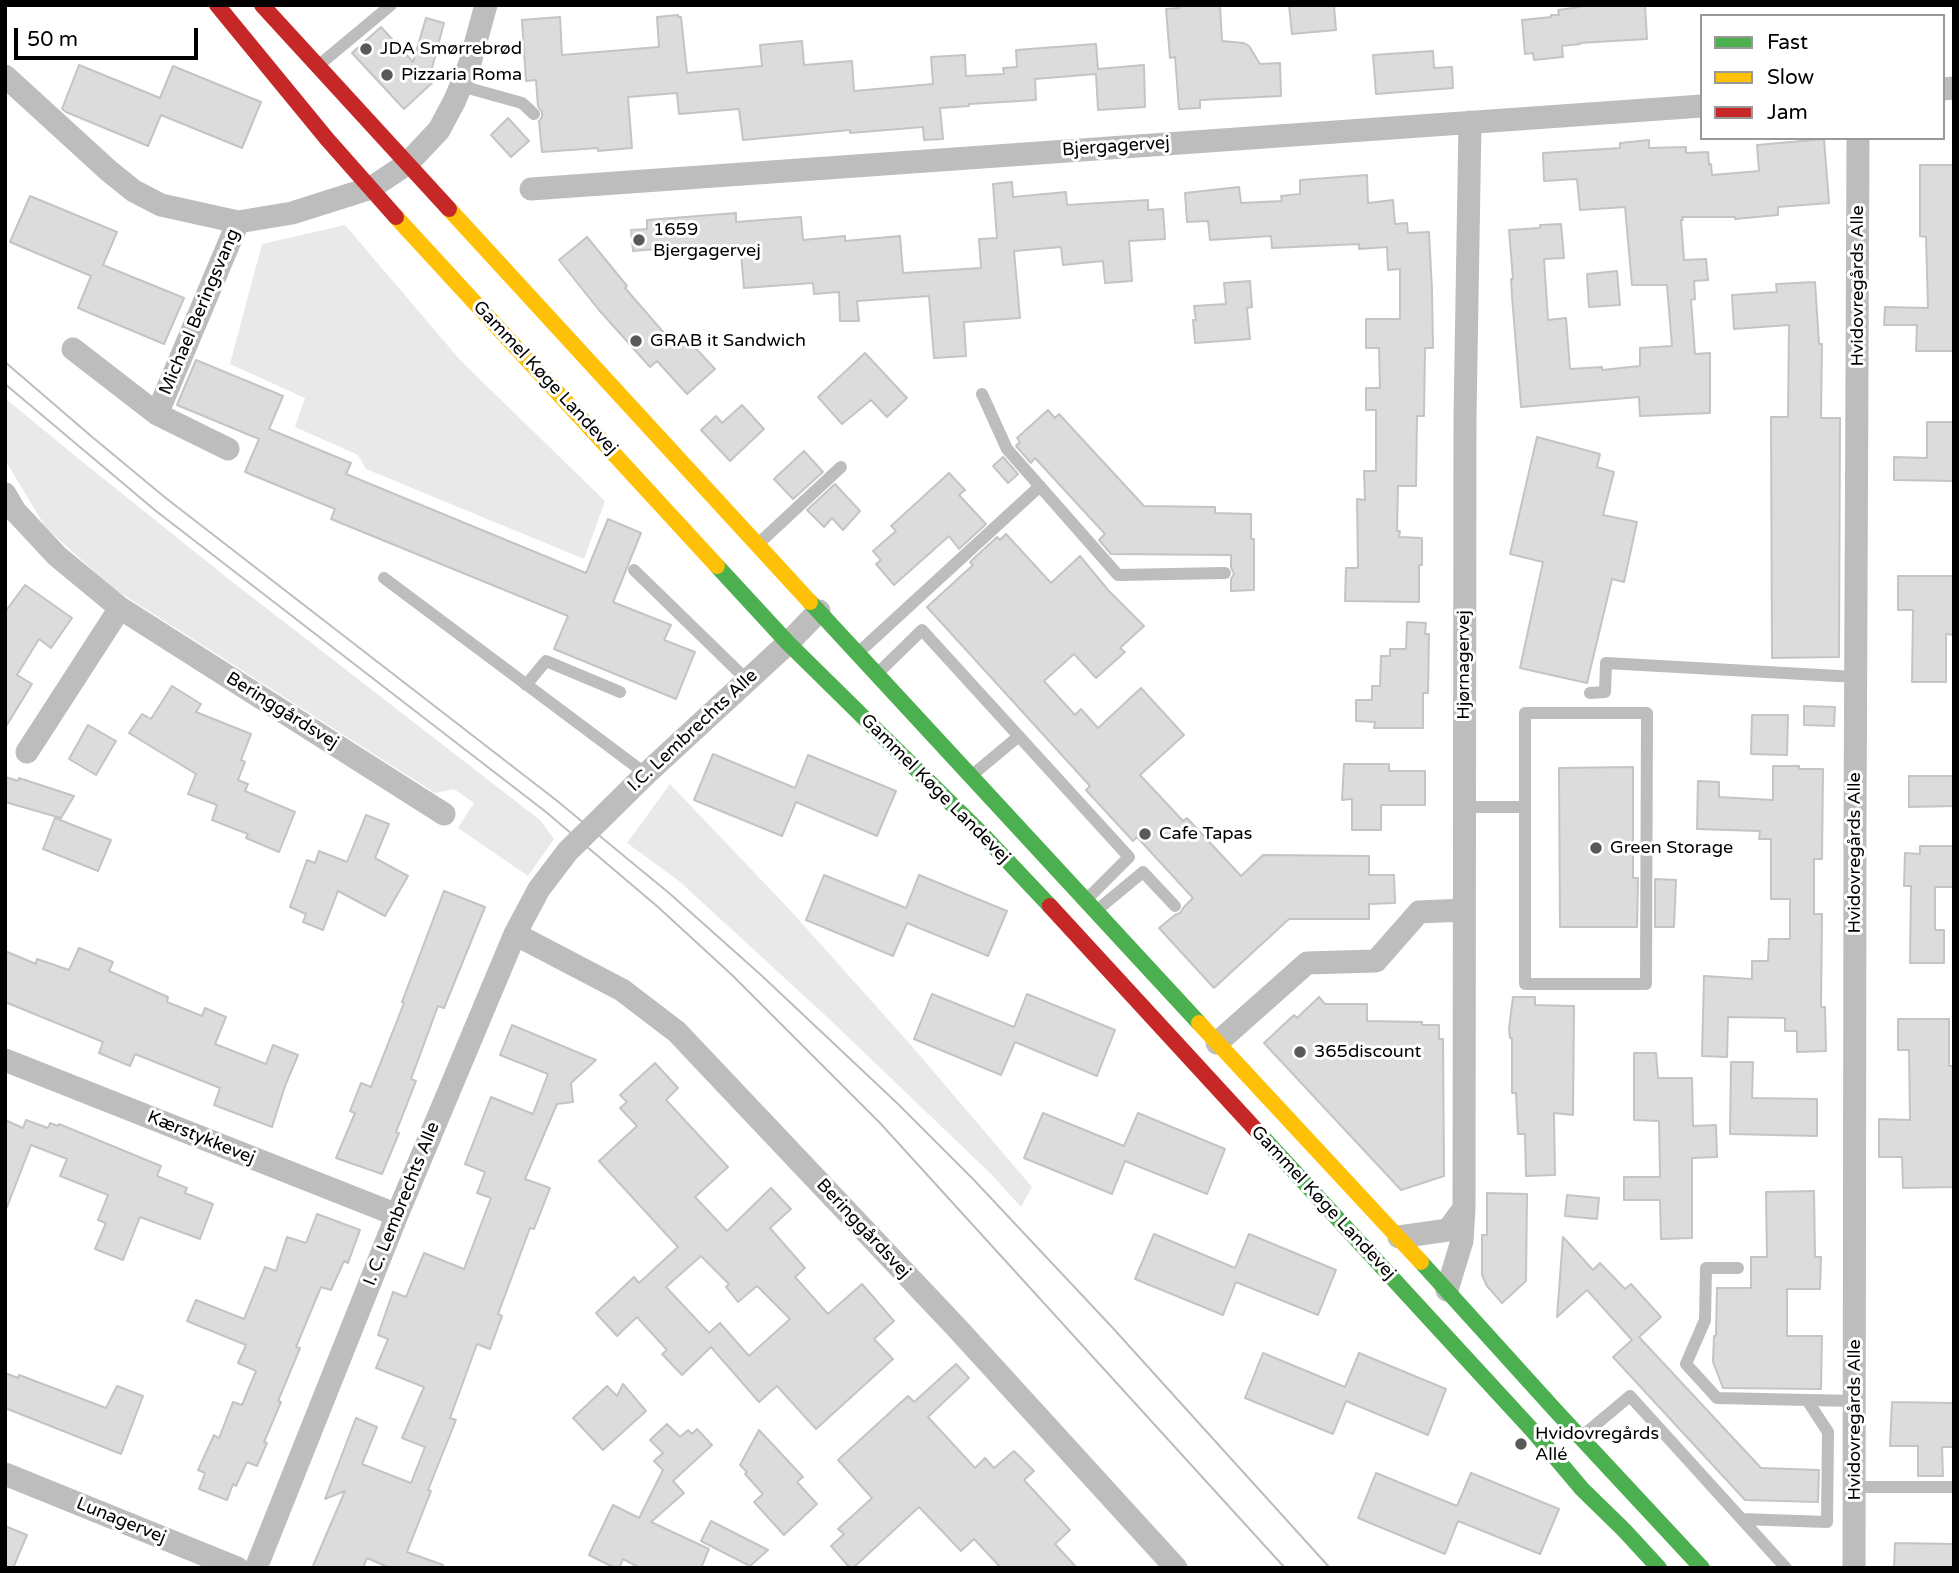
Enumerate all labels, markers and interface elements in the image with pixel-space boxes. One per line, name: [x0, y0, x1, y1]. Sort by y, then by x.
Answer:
scale bar: [18, 14, 201, 58]
legend: [1700, 14, 1945, 140]
text: 50 m: [27, 27, 78, 52]
text: Fast: [1767, 30, 1808, 55]
place label: JDA Smørrebrød: [380, 38, 522, 60]
marker: JDA Smørrebrød: [358, 41, 374, 57]
place label: Pizzaria Roma: [401, 64, 522, 86]
text: Slow: [1767, 65, 1814, 90]
marker: Pizzaria Roma: [379, 67, 395, 83]
text: Jam: [1767, 100, 1808, 125]
street label: Bjergagervej: [1061, 132, 1171, 162]
street label: Hvidovregårds Alle: [1847, 205, 1869, 367]
place label: 1659 Bjergagervej: [653, 219, 761, 262]
street label: Michael Beringsvang: [155, 226, 245, 398]
marker: 1659 Bjergagervej: [631, 232, 647, 248]
street label: Gammel Køge Landevej: [468, 297, 622, 459]
place label: GRAB it Sandwich: [650, 330, 806, 352]
marker: GRAB it Sandwich: [628, 333, 644, 349]
street label: Hjørnagervej: [1453, 610, 1475, 720]
street label: I.C. Lembrechts Alle: [624, 665, 762, 797]
street label: Beringgårdsvej: [222, 668, 342, 754]
street label: Gammel Køge Landevej: [856, 710, 1014, 868]
street label: Hvidovregårds Alle: [1844, 772, 1866, 934]
place label: Cafe Tapas: [1159, 823, 1252, 845]
marker: Cafe Tapas: [1137, 826, 1153, 842]
place label: Green Storage: [1610, 837, 1733, 859]
marker: Green Storage: [1588, 840, 1604, 856]
place label: 365discount: [1314, 1041, 1421, 1063]
marker: 365discount: [1292, 1044, 1308, 1060]
street label: Kærstykkevej: [144, 1107, 258, 1169]
street label: I. C. Lembrechts Alle: [359, 1119, 445, 1289]
street label: Gammel Køge Landevej: [1246, 1122, 1400, 1284]
street label: Beringgårdsvej: [811, 1175, 915, 1283]
street label: Hvidovregårds Alle: [1844, 1339, 1866, 1501]
place label: Hvidovregårds Allé: [1535, 1423, 1659, 1466]
marker: Hvidovregårds Allé: [1513, 1436, 1529, 1452]
street label: Lunagervej: [73, 1493, 169, 1549]

